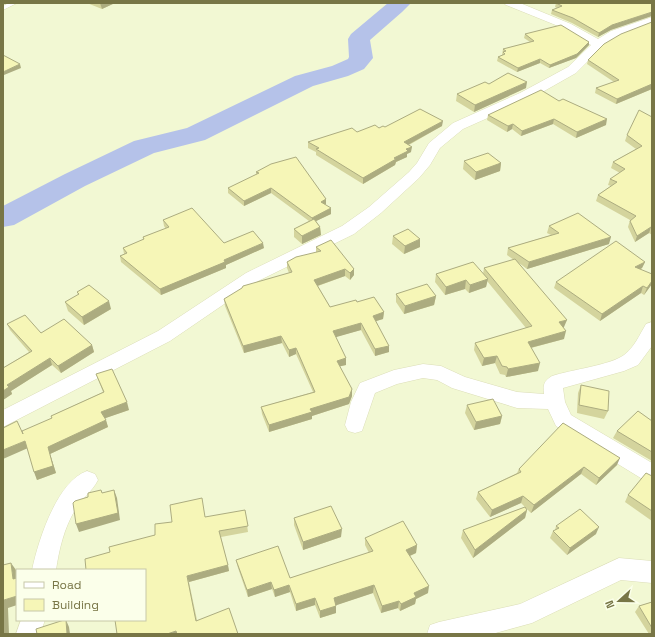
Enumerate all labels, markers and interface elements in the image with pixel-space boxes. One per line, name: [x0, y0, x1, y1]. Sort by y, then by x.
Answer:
legend: [16, 569, 146, 621]
text: Road: [52, 577, 81, 593]
north arrow: [599, 581, 639, 621]
text: Building: [52, 597, 99, 613]
text: N: [602, 599, 618, 611]

